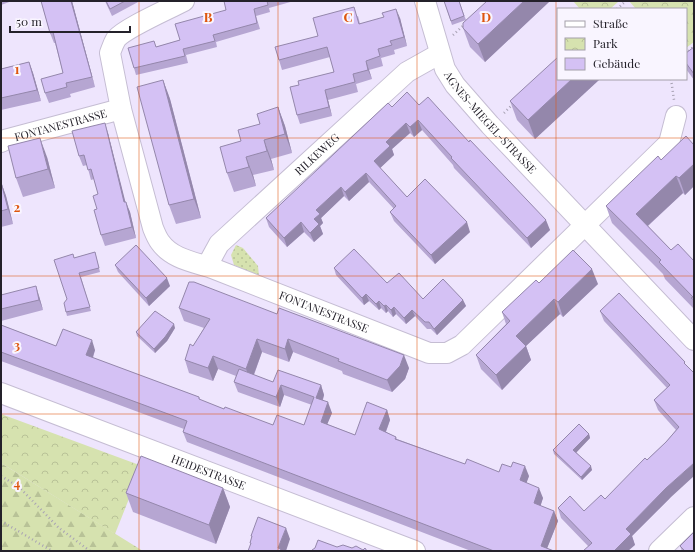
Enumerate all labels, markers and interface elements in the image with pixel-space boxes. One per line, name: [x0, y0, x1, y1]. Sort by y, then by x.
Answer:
scale bar: [10, 8, 130, 34]
text: B: [204, 8, 213, 25]
text: C: [343, 8, 353, 25]
text: D: [481, 8, 491, 25]
legend: [557, 8, 687, 80]
text: 50 m: [16, 13, 42, 29]
text: Straße: [593, 15, 628, 31]
text: Park: [593, 35, 618, 51]
text: Gebäude: [593, 55, 640, 71]
text: 1: [15, 60, 20, 77]
street label: AGNES-MIEGEL-STRASSE: [441, 67, 540, 177]
street label: FONTANESTRASSE: [13, 105, 109, 144]
street label: RILKEWEG: [291, 129, 343, 178]
text: 2: [14, 198, 21, 215]
street label: FONTANESTRASSE: [277, 287, 371, 336]
text: 3: [14, 336, 20, 353]
street label: HEIDESTRASSE: [169, 451, 248, 493]
text: 4: [14, 474, 21, 491]

